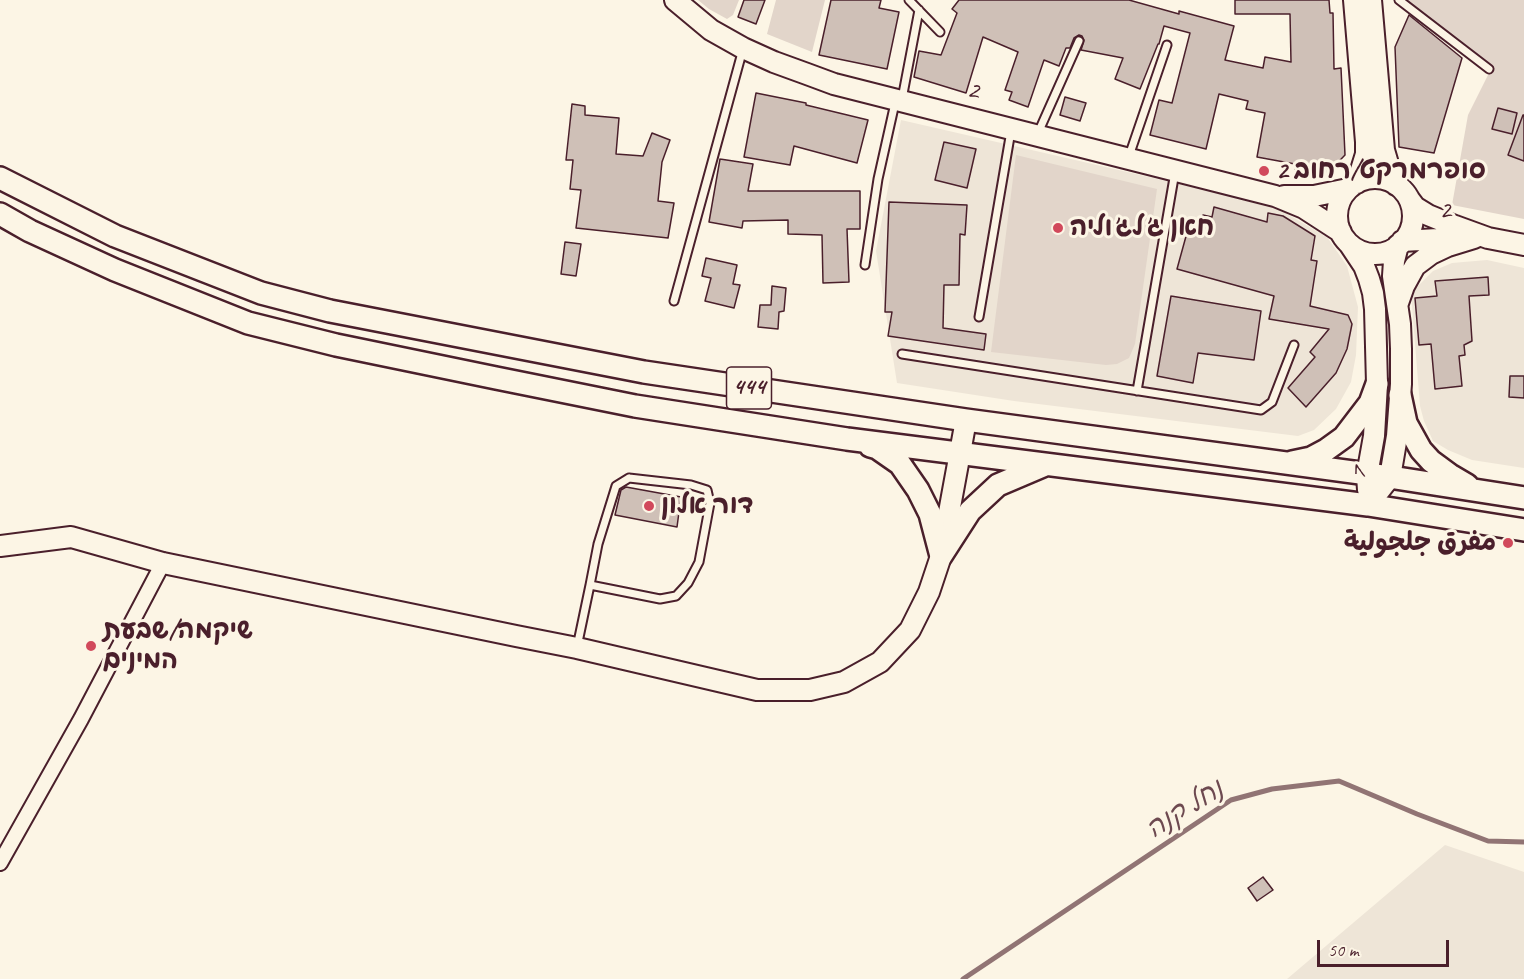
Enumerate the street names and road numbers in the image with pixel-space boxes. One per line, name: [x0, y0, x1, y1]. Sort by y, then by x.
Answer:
street label: 2: [964, 74, 982, 108]
street label: 2: [1439, 195, 1451, 227]
road number: 444: [726, 367, 771, 409]
street label: 1: [1342, 460, 1374, 488]

